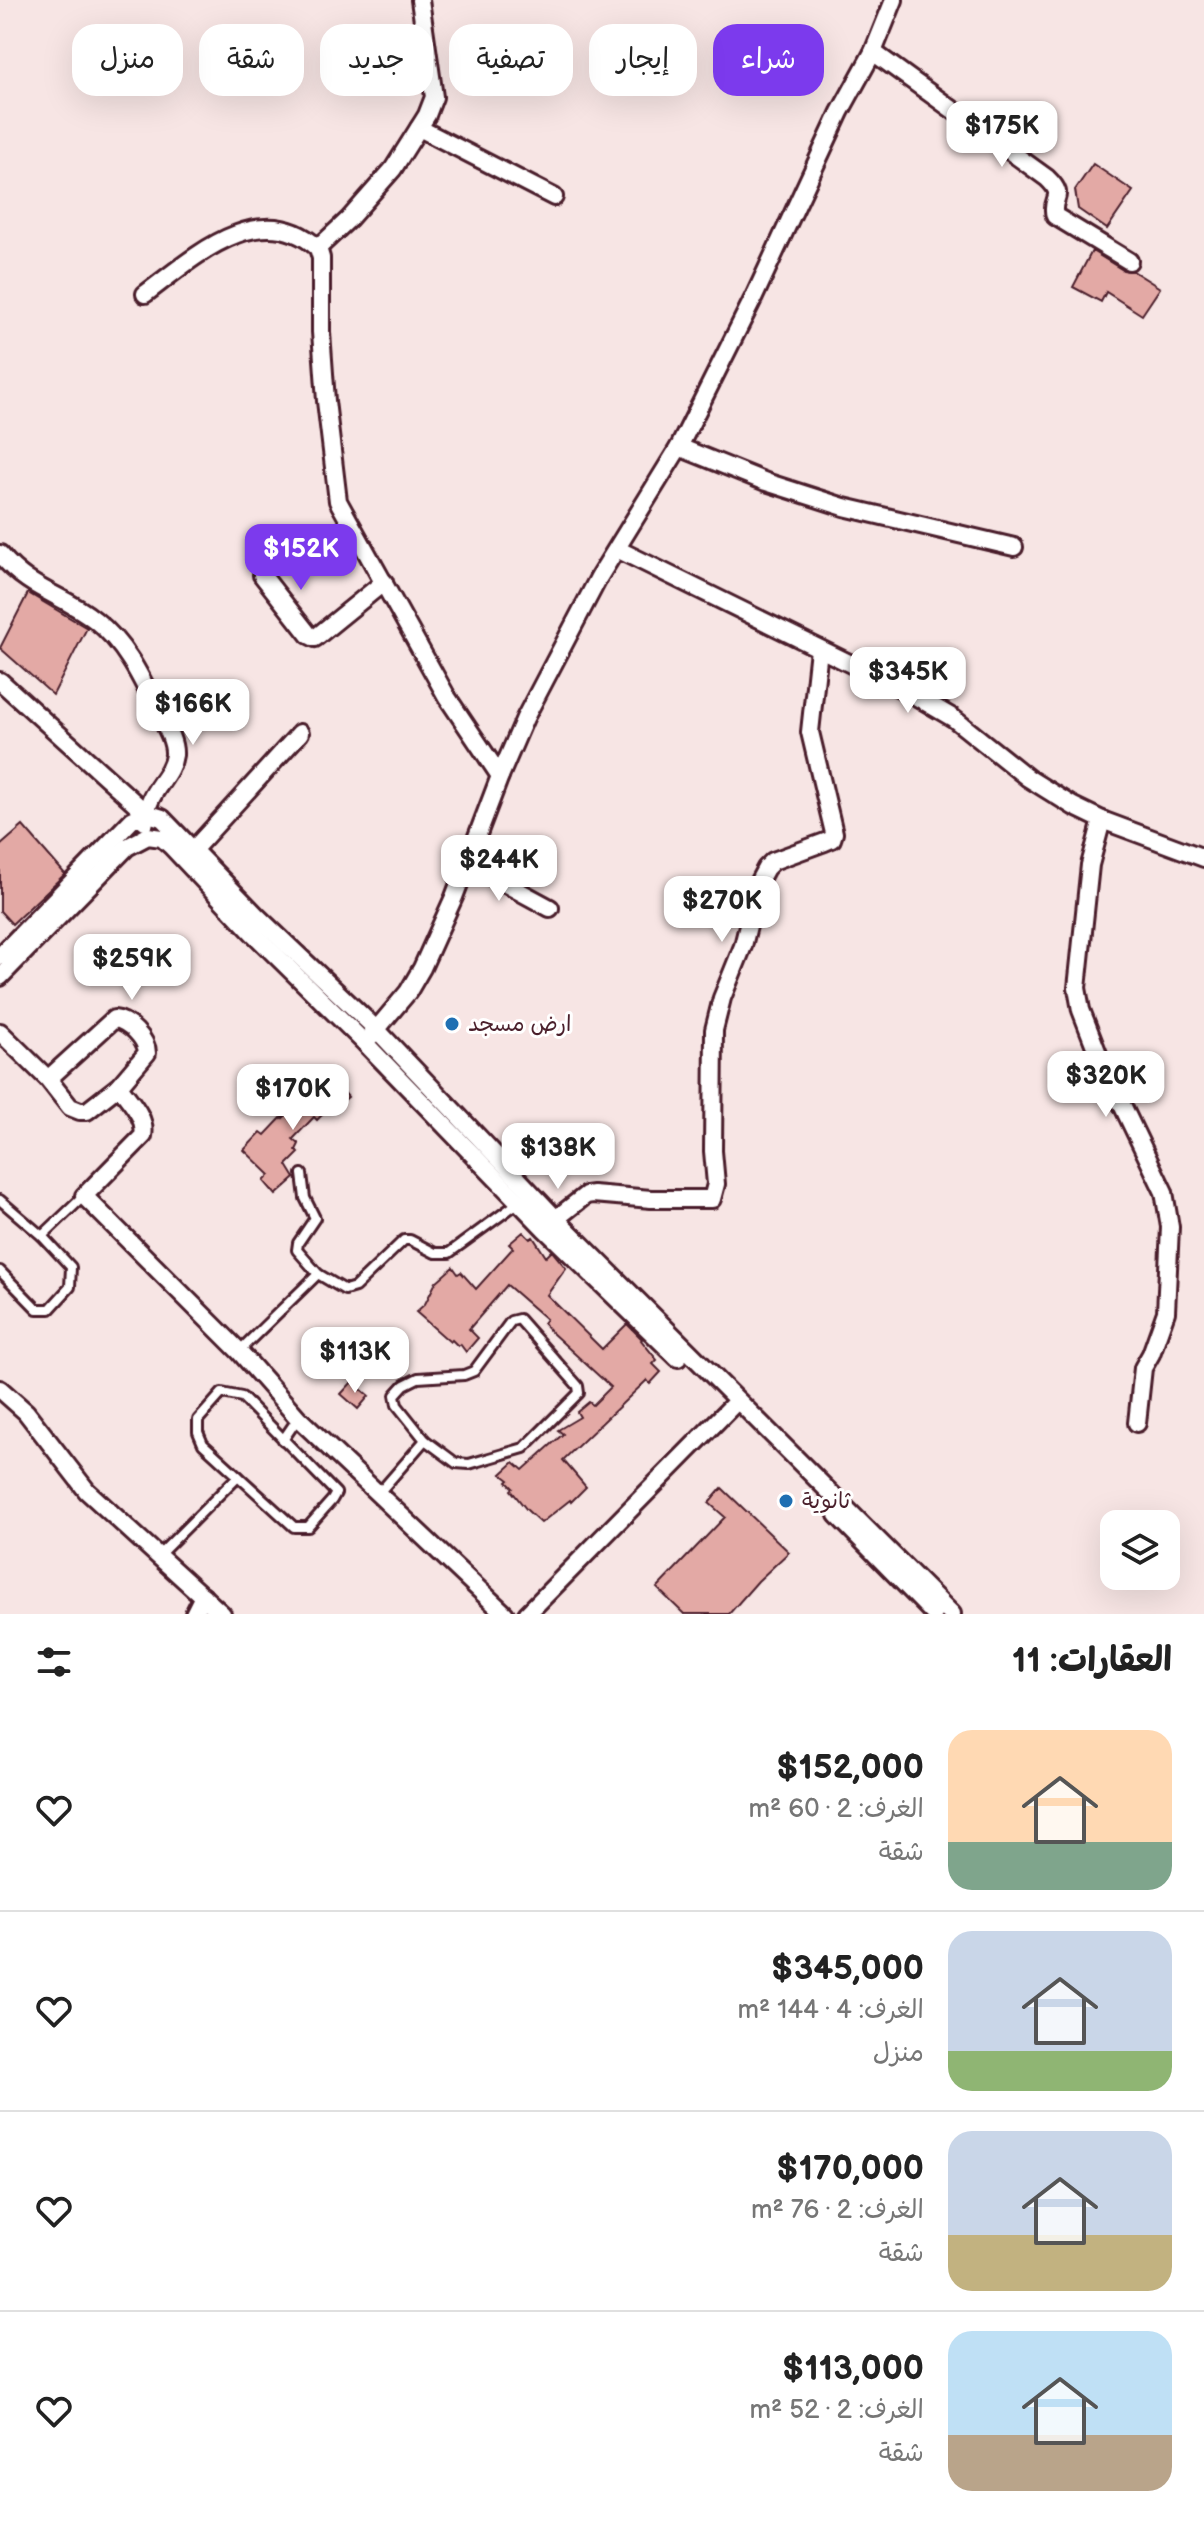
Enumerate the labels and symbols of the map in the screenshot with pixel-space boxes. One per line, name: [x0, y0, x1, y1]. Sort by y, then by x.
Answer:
pin: $175K: [946, 101, 1058, 169]
pin: $152K: [245, 524, 357, 592]
pin: $345K: [852, 647, 964, 715]
pin: $166K: [137, 679, 249, 747]
pin: $244K: [443, 835, 555, 903]
pin: $270K: [666, 876, 778, 944]
pin: $259K: [76, 934, 188, 1002]
place label: ارض مسجد: [468, 1011, 571, 1038]
marker: ارض مسجد: [443, 1015, 461, 1033]
pin: $320K: [1050, 1051, 1162, 1119]
pin: $170K: [237, 1064, 349, 1132]
pin: $138K: [502, 1123, 614, 1191]
pin: $113K: [299, 1327, 411, 1395]
place label: ثانوية: [802, 1488, 851, 1515]
marker: ثانوية: [777, 1492, 795, 1510]

